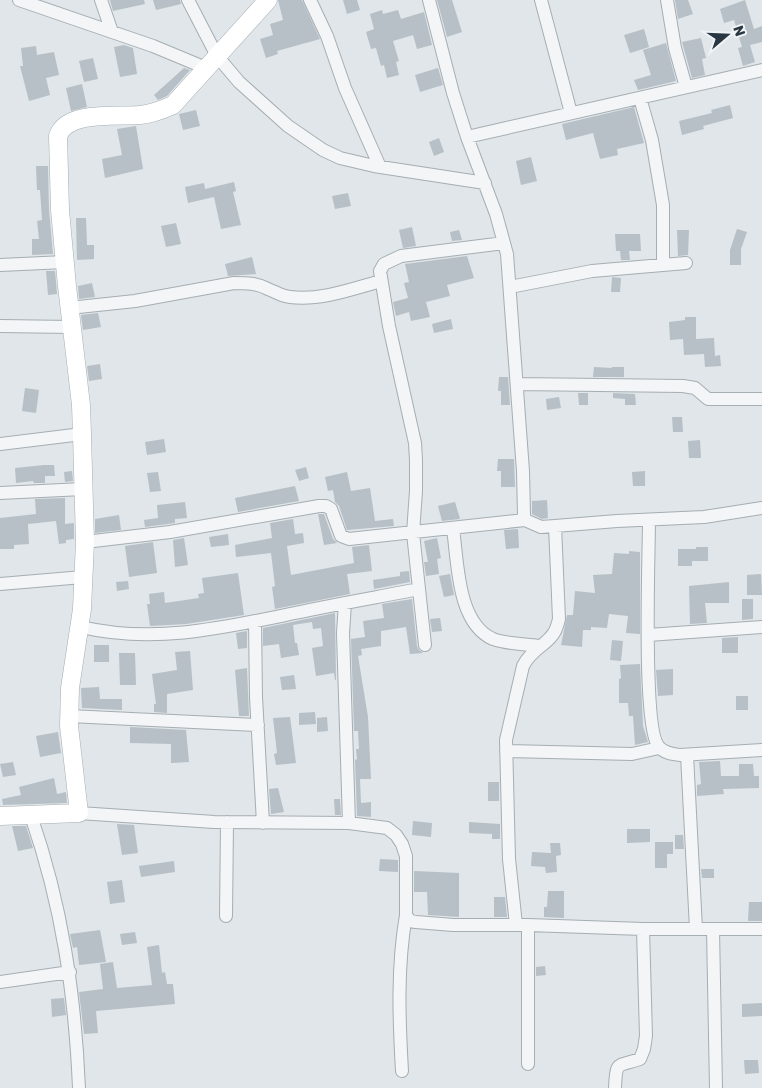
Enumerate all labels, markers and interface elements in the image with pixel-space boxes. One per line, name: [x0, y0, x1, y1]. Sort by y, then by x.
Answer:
north arrow: [702, 10, 752, 60]
text: N: [729, 23, 748, 38]

